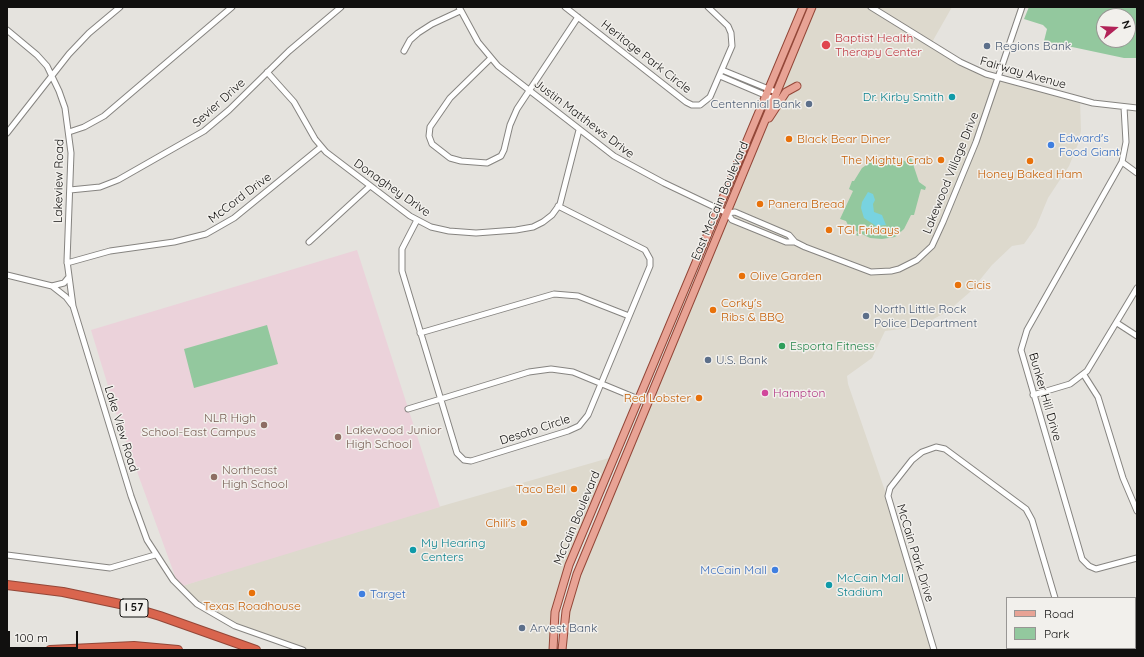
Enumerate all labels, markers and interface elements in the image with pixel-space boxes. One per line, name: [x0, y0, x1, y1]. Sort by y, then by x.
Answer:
north arrow: [1096, 8, 1136, 48]
street label: Heritage Park Circle: [598, 17, 694, 97]
text: N: [1119, 19, 1134, 31]
place label: Baptist Health Therapy Center: [835, 31, 922, 59]
marker: Baptist Health Therapy Center: [820, 39, 832, 51]
place label: Regions Bank: [995, 39, 1071, 53]
marker: Regions Bank: [982, 41, 992, 51]
street label: Fairway Avenue: [978, 54, 1068, 92]
street label: Sevier Drive: [190, 76, 248, 130]
street label: Justin Matthews Drive: [531, 77, 637, 161]
place label: Dr. Kirby Smith: [863, 90, 944, 104]
marker: Dr. Kirby Smith: [947, 92, 957, 102]
place label: Centennial Bank: [710, 97, 801, 111]
marker: Centennial Bank: [804, 99, 814, 109]
street label: Lakewood Village Drive: [920, 110, 982, 236]
place label: Edward's Food Giant: [1059, 131, 1120, 159]
place label: Black Bear Diner: [797, 132, 890, 146]
marker: Black Bear Diner: [784, 134, 794, 144]
street label: Lakeview Road: [51, 139, 67, 223]
street label: East McCain Boulevard: [688, 139, 752, 263]
marker: Edward's Food Giant: [1046, 140, 1056, 150]
place label: The Mighty Crab: [841, 153, 933, 167]
marker: The Mighty Crab: [936, 155, 946, 165]
street label: Donaghey Drive: [351, 156, 433, 220]
marker: Honey Baked Ham: [1025, 156, 1035, 166]
place label: Honey Baked Ham: [977, 167, 1083, 181]
street label: McCord Drive: [206, 170, 274, 226]
place label: Panera Bread: [768, 197, 845, 211]
marker: Panera Bread: [755, 199, 765, 209]
place label: TGI Fridays: [837, 223, 899, 237]
marker: TGI Fridays: [824, 225, 834, 235]
place label: Olive Garden: [750, 269, 822, 283]
marker: Olive Garden: [737, 271, 747, 281]
place label: Cicis: [966, 278, 991, 292]
marker: Cicis: [953, 280, 963, 290]
place label: Corky's Ribs & BBQ: [721, 296, 784, 324]
place label: North Little Rock Police Department: [874, 302, 977, 330]
marker: Corky's Ribs & BBQ: [708, 305, 718, 315]
marker: North Little Rock Police Department: [861, 311, 871, 321]
place label: Esporta Fitness: [790, 339, 875, 353]
marker: Esporta Fitness: [777, 341, 787, 351]
street label: Bunker Hill Drive: [1025, 351, 1065, 443]
place label: U.S. Bank: [716, 353, 767, 367]
marker: U.S. Bank: [703, 355, 713, 365]
street label: Lake View Road: [101, 384, 141, 474]
place label: Hampton: [773, 386, 825, 400]
marker: Hampton: [760, 388, 770, 398]
place label: Red Lobster: [624, 391, 691, 405]
marker: Red Lobster: [694, 393, 704, 403]
place label: NLR High School-East Campus: [141, 411, 256, 439]
street label: Desoto Circle: [498, 412, 572, 448]
marker: NLR High School-East Campus: [259, 420, 269, 430]
place label: Lakewood Junior High School: [346, 423, 442, 451]
marker: Lakewood Junior High School: [333, 432, 343, 442]
place label: Northeast High School: [222, 463, 288, 491]
street label: McCain Boulevard: [551, 469, 603, 567]
marker: Northeast High School: [209, 472, 219, 482]
place label: Taco Bell: [516, 482, 566, 496]
marker: Taco Bell: [569, 484, 579, 494]
street label: McCain Park Drive: [893, 502, 937, 604]
place label: Chili's: [486, 516, 516, 530]
marker: Chili's: [519, 518, 529, 528]
place label: My Hearing Centers: [421, 536, 485, 564]
marker: My Hearing Centers: [408, 545, 418, 555]
place label: McCain Mall: [700, 563, 767, 577]
marker: McCain Mall: [770, 565, 780, 575]
place label: McCain Mall Stadium: [837, 571, 904, 599]
marker: McCain Mall Stadium: [824, 580, 834, 590]
place label: Target: [370, 587, 406, 601]
marker: Texas Roadhouse: [247, 588, 257, 598]
marker: Target: [357, 589, 367, 599]
legend: [1006, 597, 1136, 649]
road number: I 57: [120, 599, 148, 617]
place label: Texas Roadhouse: [203, 599, 301, 613]
text: Road: [1044, 606, 1074, 621]
place label: Arvest Bank: [530, 621, 597, 635]
scale bar: [10, 623, 80, 649]
marker: Arvest Bank: [517, 623, 527, 633]
text: Park: [1044, 626, 1069, 641]
text: 100 m: [15, 630, 48, 645]

